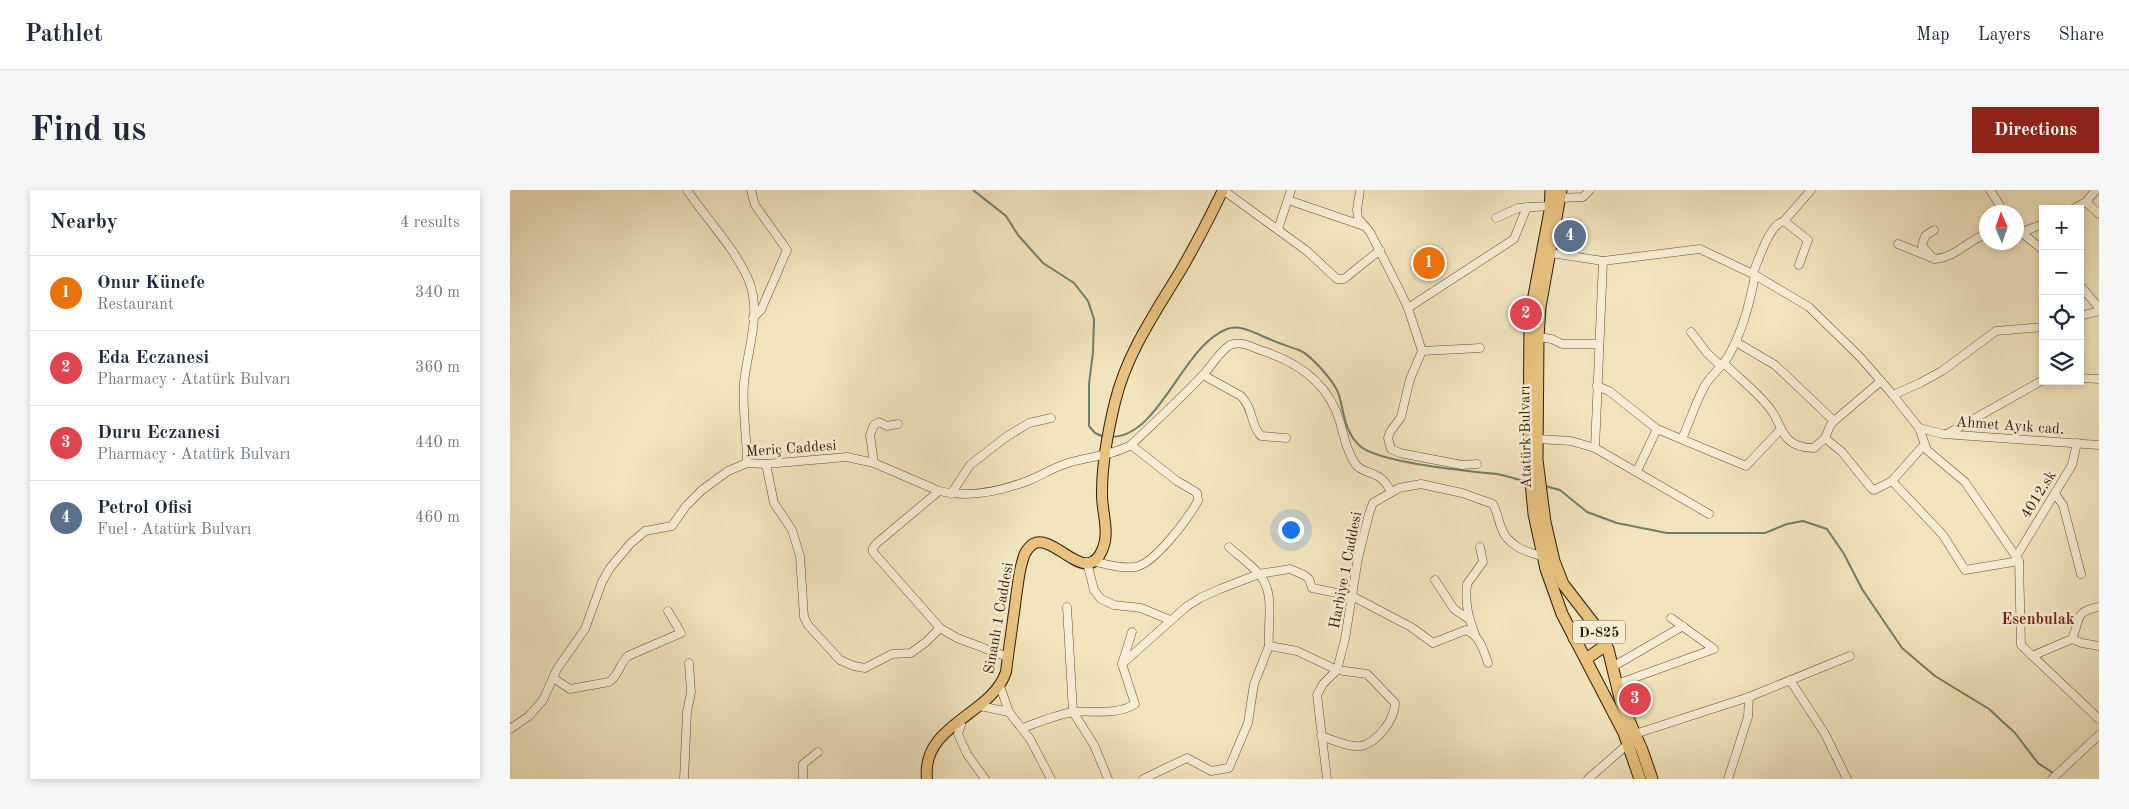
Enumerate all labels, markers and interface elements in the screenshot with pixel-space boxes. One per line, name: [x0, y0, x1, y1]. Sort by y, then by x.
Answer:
text: Pathlet: [25, 23, 103, 47]
text: Map: [1916, 26, 1950, 44]
text: Layers: [1978, 26, 2030, 44]
text: Share: [2058, 26, 2104, 44]
button: Directions: [1972, 107, 2099, 153]
text: Find us: [30, 113, 146, 148]
north arrow: [1979, 205, 2024, 250]
map controls: [2039, 205, 2084, 385]
button: +: [2039, 205, 2084, 250]
text: Nearby: [50, 212, 118, 233]
text: 4 results: [400, 215, 460, 231]
pin: 4: [1554, 217, 1586, 255]
pin: 1: [1413, 244, 1445, 282]
button: −: [2039, 250, 2084, 295]
text: Onur Künefe: [97, 274, 205, 293]
text: 1: [61, 285, 71, 301]
text: 340 m: [415, 285, 460, 301]
pin: 2: [1510, 295, 1542, 333]
button: locate: [2039, 295, 2084, 340]
text: Restaurant: [97, 297, 174, 313]
button: layers: [2039, 340, 2084, 385]
text: Eda Eczanesi: [97, 349, 209, 368]
text: 2: [61, 360, 71, 376]
text: 360 m: [415, 360, 460, 376]
text: Pharmacy · Atatürk Bulvarı: [97, 372, 290, 388]
street label: Atatürk Bulvarı: [1518, 385, 1535, 489]
street label: Ahmet Ayık cad.: [1955, 415, 2065, 438]
text: Duru Eczanesi: [97, 424, 220, 443]
text: 3: [61, 435, 71, 451]
text: 440 m: [415, 435, 460, 451]
street label: Meriç Caddesi: [745, 439, 837, 460]
text: Pharmacy · Atatürk Bulvarı: [97, 447, 290, 463]
street label: 4012.sk: [2019, 468, 2060, 521]
text: Petrol Ofisi: [97, 499, 192, 518]
text: 4: [61, 510, 71, 526]
text: 460 m: [415, 510, 460, 526]
street label: Harbiye 1 Caddesi: [1328, 510, 1365, 630]
your location: [1278, 517, 1304, 543]
text: Fuel · Atatürk Bulvarı: [97, 522, 251, 538]
street label: Sinanlı 1 Caddesi: [982, 561, 1017, 675]
district label: Esenbulak: [2001, 612, 2075, 628]
road number: D-825: [1573, 621, 1625, 644]
pin: 3: [1619, 680, 1651, 718]

